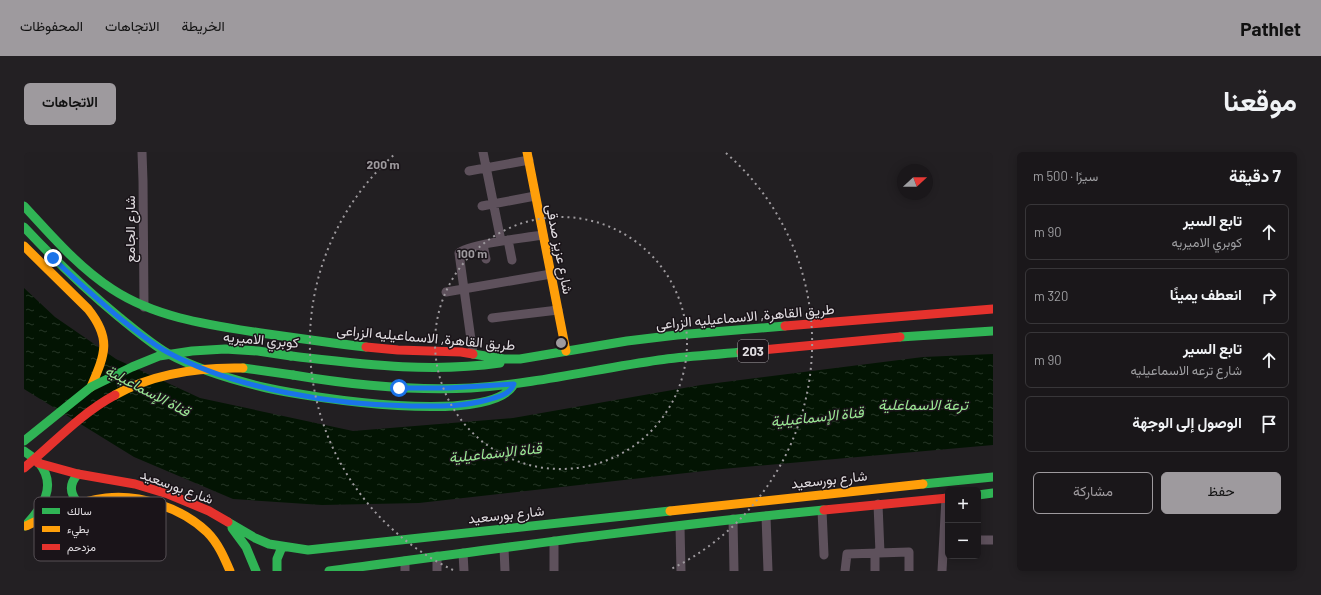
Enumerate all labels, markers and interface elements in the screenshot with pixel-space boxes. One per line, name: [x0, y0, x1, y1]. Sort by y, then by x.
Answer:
text: المحفوظات: [20, 17, 83, 34]
text: الاتجاهات: [105, 17, 159, 34]
text: الخريطة: [181, 17, 225, 34]
text: Pathlet: [1240, 17, 1301, 40]
button: الاتجاهات: [24, 83, 116, 125]
text: موقعنا: [1223, 83, 1297, 117]
text: 200 m: [367, 157, 399, 171]
north arrow: [897, 164, 933, 200]
text: 7 دقيقة: [1229, 165, 1281, 185]
text: سيرًا · 500 m: [1033, 168, 1098, 184]
street label: شارع الجامع: [121, 195, 141, 263]
street label: شارع عزيز صدقى: [540, 203, 577, 296]
text: تابع السير: [1183, 211, 1242, 229]
icon: ahead: [1258, 221, 1280, 243]
text: 90 m: [1034, 224, 1062, 240]
text: كوبري الاميريه: [1172, 234, 1242, 250]
text: 100 m: [457, 246, 487, 260]
route end: [44, 249, 62, 267]
text: انعطف يمينًا: [1170, 285, 1242, 303]
icon: right: [1258, 285, 1280, 307]
text: 320 m: [1034, 288, 1068, 304]
street label: طريق القاهرة, الاسماعيليه الزراعى: [655, 300, 835, 333]
street label: طريق القاهرة, الاسماعيليه الزراعى: [336, 321, 516, 354]
street label: كوبري الاميريه: [222, 327, 300, 355]
centre of rings: [554, 336, 568, 350]
text: تابع السير: [1183, 339, 1242, 357]
road number: 203: [738, 340, 768, 362]
icon: ahead: [1258, 349, 1280, 371]
text: 90 m: [1034, 352, 1062, 368]
water label: قناة الإسماعيلية: [102, 360, 194, 422]
text: شارع ترعه الاسماعيليه: [1131, 362, 1242, 378]
route start: [390, 379, 408, 397]
water label: ترعة الاسماعلية: [878, 395, 970, 414]
water label: قناة الإسماعيلية: [770, 402, 866, 432]
text: الوصول إلى الوجهة: [1132, 413, 1242, 431]
icon: arrive: [1258, 413, 1280, 435]
water label: قناة الإسماعيلية: [448, 438, 544, 468]
street label: شارع بورسعيد: [137, 465, 216, 510]
street label: شارع بورسعيد: [790, 467, 868, 494]
button: مشاركة: [1033, 472, 1153, 514]
button: حفظ: [1161, 472, 1281, 514]
map controls: [945, 487, 981, 559]
button: +: [945, 487, 981, 523]
legend: [34, 497, 166, 561]
street label: شارع بورسعيد: [467, 502, 545, 529]
text: سالك: [67, 504, 92, 517]
text: بطيء: [67, 522, 89, 539]
button: −: [945, 523, 981, 559]
text: مزدحم: [67, 540, 96, 555]

